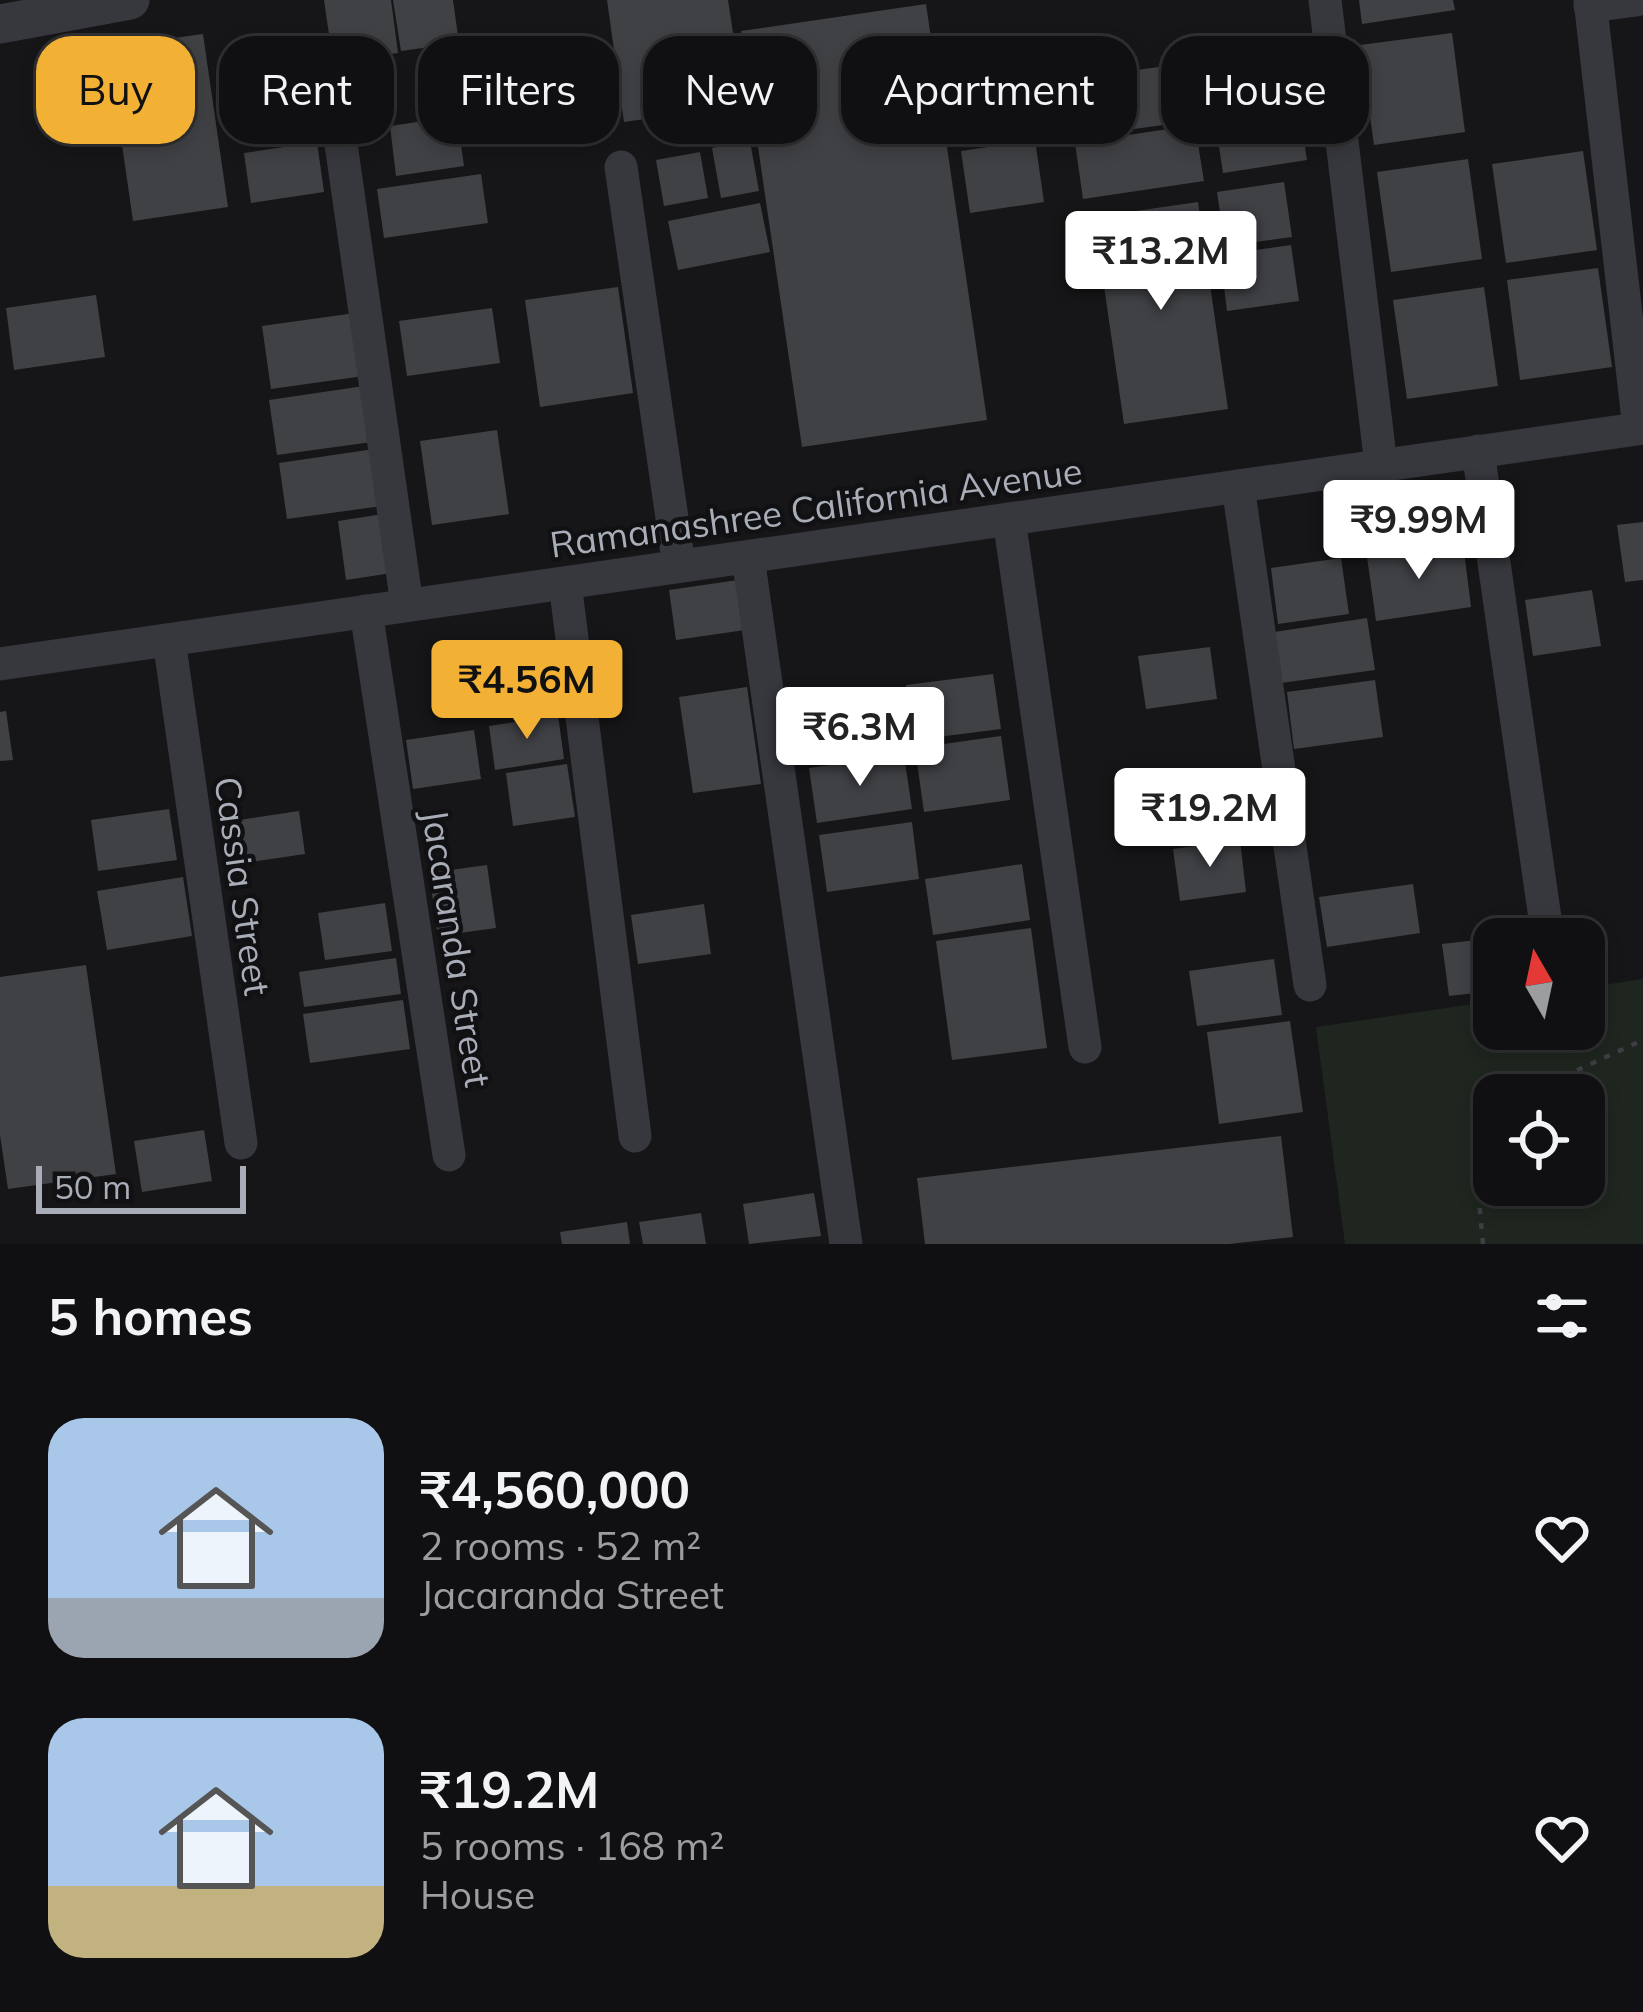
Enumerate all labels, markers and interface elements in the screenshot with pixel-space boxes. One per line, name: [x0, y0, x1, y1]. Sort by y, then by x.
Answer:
chip: Buy: [36, 36, 195, 144]
chip: Rent: [219, 36, 394, 144]
chip: Filters: [418, 36, 619, 144]
chip: New: [643, 36, 817, 144]
chip: Apartment: [841, 36, 1137, 144]
chip: House: [1161, 36, 1369, 144]
pin: ₹13.2M: [1063, 211, 1259, 313]
text: ₹13.2M: [1092, 225, 1230, 274]
street label: Ramanashree California Avenue: [547, 447, 1085, 567]
pin: ₹9.99M: [1321, 480, 1517, 582]
text: ₹9.99M: [1350, 494, 1488, 543]
pin: ₹4.56M: [429, 640, 625, 742]
text: ₹4.56M: [458, 654, 596, 703]
pin: ₹6.3M: [776, 687, 944, 789]
text: ₹6.3M: [803, 701, 917, 750]
pin: ₹19.2M: [1112, 768, 1308, 870]
street label: Cassia Street: [205, 774, 281, 998]
text: ₹19.2M: [1141, 782, 1279, 831]
street label: Jacaranda Street: [413, 806, 501, 1090]
north arrow: [1473, 918, 1605, 1050]
map controls: [1473, 918, 1605, 1206]
button: locate: [1473, 1074, 1605, 1206]
scale bar: [36, 1160, 246, 1213]
text: 50 m: [54, 1166, 131, 1207]
icon: filters: [1529, 1283, 1595, 1349]
text: 5 homes: [48, 1284, 253, 1348]
text: ₹4,560,000: [420, 1457, 690, 1521]
icon: home: [144, 1466, 288, 1610]
icon: heart: [1529, 1505, 1595, 1571]
text: 2 rooms · 52 m²: [420, 1521, 701, 1570]
text: Jacaranda Street: [420, 1570, 724, 1619]
text: ₹19.2M: [420, 1757, 599, 1821]
icon: home: [144, 1766, 288, 1910]
icon: heart: [1529, 1805, 1595, 1871]
text: 5 rooms · 168 m²: [420, 1821, 724, 1870]
text: House: [420, 1870, 535, 1919]

